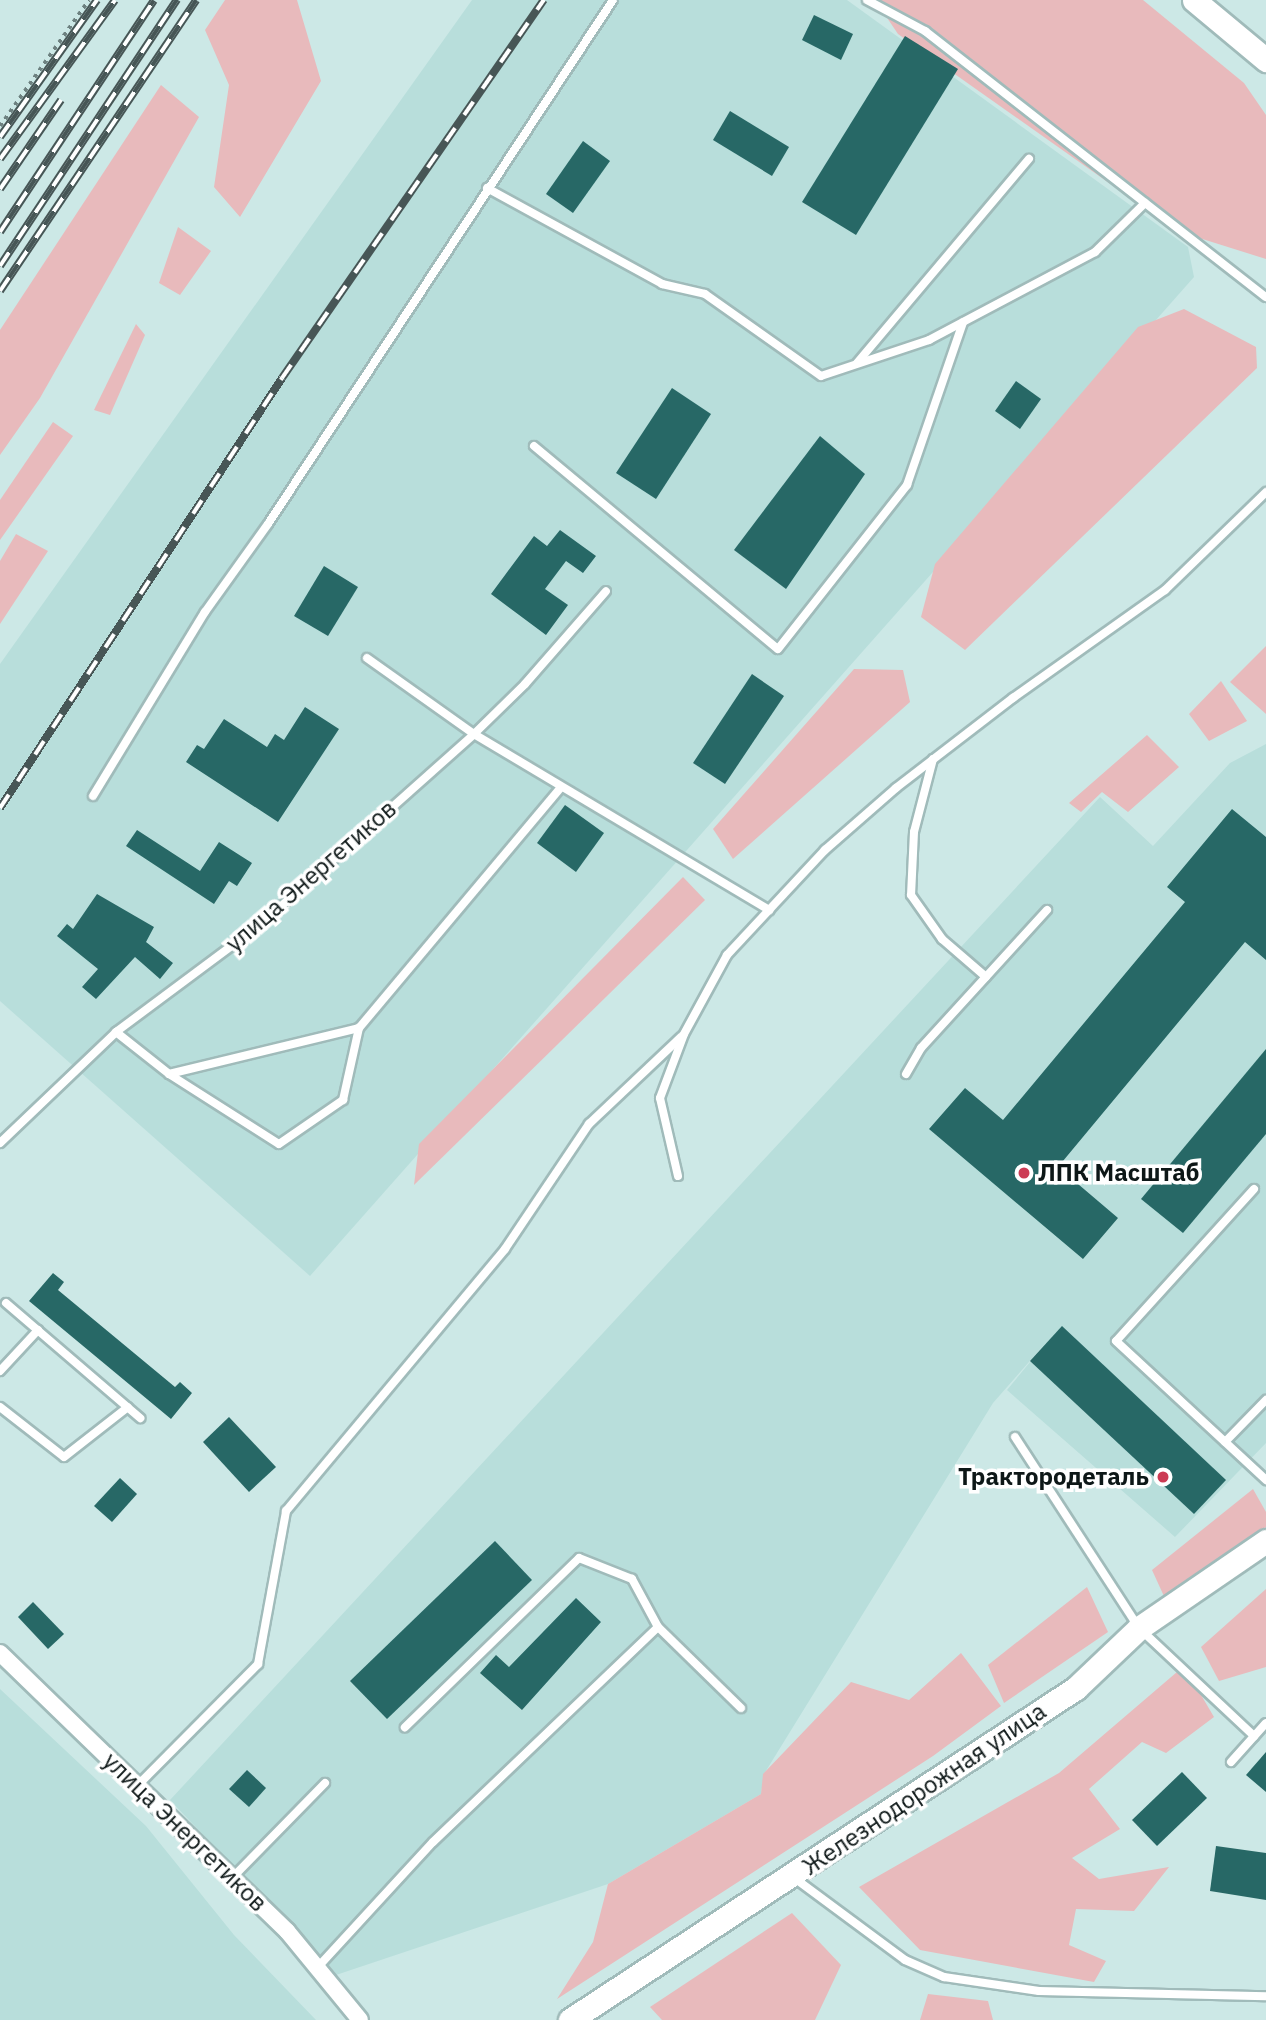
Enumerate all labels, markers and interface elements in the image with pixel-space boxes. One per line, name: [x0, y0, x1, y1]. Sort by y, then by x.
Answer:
street label: улица Энергетиков: [220, 794, 402, 958]
place label: ЛПК Масштаб: [1038, 1159, 1199, 1187]
marker: ЛПК Масштаб: [1016, 1165, 1032, 1181]
place label: Трактородеталь: [958, 1463, 1149, 1491]
marker: Трактородеталь: [1155, 1469, 1171, 1485]
street label: Железнодорожная улица: [797, 1697, 1051, 1881]
street label: улица Энергетиков: [97, 1746, 273, 1918]

